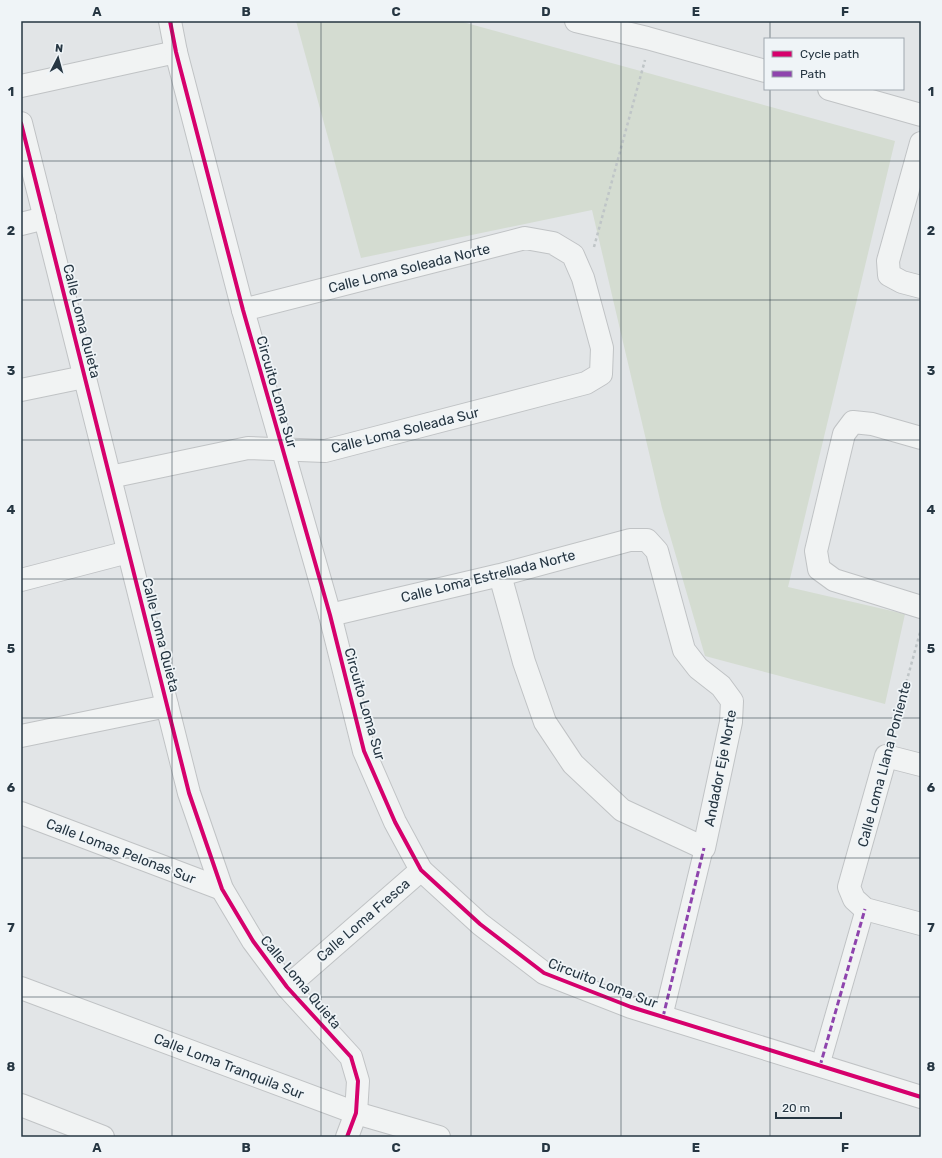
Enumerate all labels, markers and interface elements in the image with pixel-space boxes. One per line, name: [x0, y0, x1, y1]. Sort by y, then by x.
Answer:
text: A: [92, 4, 102, 19]
text: B: [241, 4, 251, 19]
text: C: [391, 4, 401, 19]
text: D: [541, 4, 551, 19]
text: E: [692, 4, 700, 19]
text: F: [841, 4, 849, 19]
north arrow: [38, 38, 78, 78]
legend: [764, 38, 904, 90]
text: N: [54, 42, 64, 55]
text: Cycle path: [800, 47, 859, 61]
text: Path: [800, 67, 826, 81]
text: 1: [8, 84, 14, 99]
text: 1: [928, 84, 934, 99]
text: 2: [7, 223, 15, 238]
text: 2: [927, 223, 935, 238]
street label: Calle Loma Soleada Norte: [326, 240, 492, 297]
street label: Calle Loma Quieta: [59, 262, 104, 380]
street label: Circuito Loma Sur: [252, 334, 301, 451]
text: 3: [7, 363, 16, 378]
text: 3: [927, 363, 936, 378]
street label: Calle Loma Soleada Sur: [329, 404, 482, 457]
text: 4: [7, 502, 16, 517]
text: 4: [927, 502, 936, 517]
street label: Calle Loma Estrellada Norte: [399, 547, 577, 606]
street label: Calle Loma Quieta: [138, 576, 183, 694]
text: 5: [7, 641, 15, 656]
text: 5: [927, 641, 935, 656]
street label: Circuito Loma Sur: [340, 646, 389, 763]
street label: Calle Loma Llana Poniente: [854, 679, 915, 849]
street label: Andador Eje Norte: [701, 708, 740, 828]
text: 6: [7, 780, 16, 795]
text: 6: [927, 780, 936, 795]
street label: Calle Lomas Pelonas Sur: [44, 815, 199, 888]
street label: Calle Loma Fresca: [313, 875, 413, 966]
text: 7: [7, 920, 15, 935]
text: 7: [927, 920, 935, 935]
street label: Calle Loma Quieta: [257, 932, 345, 1033]
street label: Circuito Loma Sur: [546, 955, 661, 1012]
street label: Calle Loma Tranquila Sur: [151, 1030, 307, 1103]
text: 8: [7, 1059, 16, 1074]
text: 8: [927, 1059, 936, 1074]
scale bar: [776, 1094, 841, 1120]
text: 20 m: [782, 1101, 810, 1115]
text: A: [92, 1140, 102, 1155]
text: B: [241, 1140, 251, 1155]
text: C: [391, 1140, 401, 1155]
text: D: [541, 1140, 551, 1155]
text: E: [692, 1140, 700, 1155]
text: F: [841, 1140, 849, 1155]

